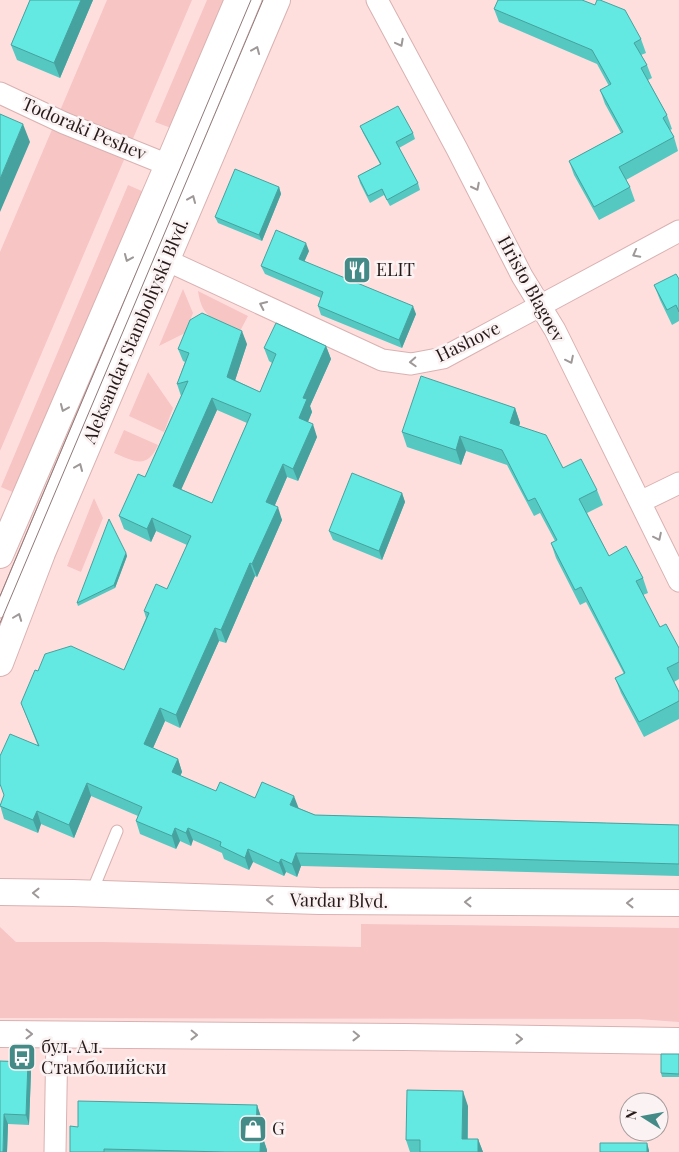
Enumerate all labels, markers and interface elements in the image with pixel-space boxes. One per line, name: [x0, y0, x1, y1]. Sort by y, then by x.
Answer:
one-way arrow: [394, 38, 404, 47]
one-way arrow: [249, 46, 260, 55]
street label: Todoraki Peshev: [18, 91, 151, 165]
one-way arrow: [470, 181, 480, 190]
one-way arrow: [186, 196, 196, 204]
street label: Aleksandar Stamboliyski Blvd.: [76, 214, 193, 448]
street label: Hristo Blagoev: [493, 231, 571, 346]
one-way arrow: [632, 248, 641, 258]
one-way arrow: [124, 253, 135, 262]
restaurant icon: ELIT: [342, 255, 372, 285]
place label: ELIT: [376, 257, 415, 281]
one-way arrow: [259, 300, 268, 311]
street label: Hashove: [431, 315, 504, 367]
one-way arrow: [564, 355, 574, 364]
one-way arrow: [408, 357, 416, 368]
one-way arrow: [60, 403, 71, 412]
one-way arrow: [72, 463, 83, 472]
one-way arrow: [652, 532, 662, 541]
one-way arrow: [11, 613, 22, 622]
street label: Vardar Blvd.: [289, 887, 388, 913]
one-way arrow: [32, 888, 40, 898]
one-way arrow: [266, 895, 274, 905]
one-way arrow: [464, 897, 472, 907]
one-way arrow: [626, 898, 634, 908]
one-way arrow: [25, 1029, 33, 1039]
one-way arrow: [190, 1030, 198, 1040]
one-way arrow: [352, 1031, 360, 1041]
place label: бул. Ал. Стамболийски: [41, 1034, 167, 1079]
one-way arrow: [515, 1034, 523, 1044]
bus stop icon: бул. Ал. Стамболийски: [7, 1042, 37, 1072]
north arrow: [619, 1092, 669, 1142]
text: N: [620, 1108, 641, 1121]
shop icon: G: [238, 1114, 268, 1144]
place label: G: [272, 1116, 285, 1140]

